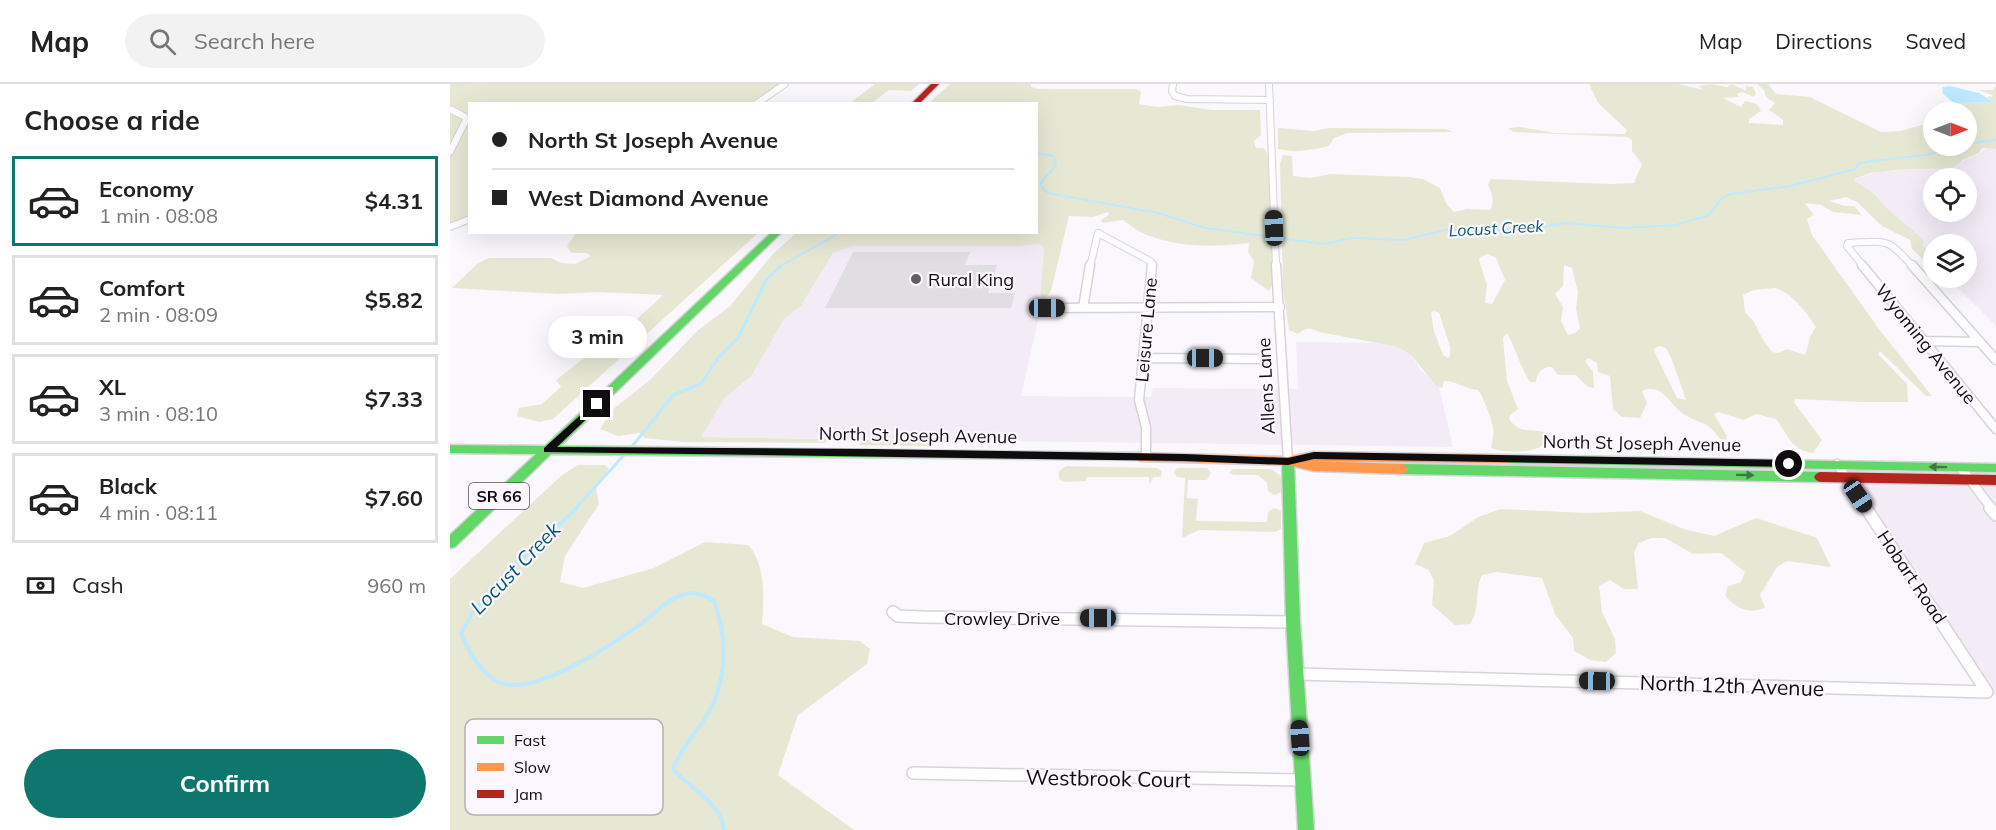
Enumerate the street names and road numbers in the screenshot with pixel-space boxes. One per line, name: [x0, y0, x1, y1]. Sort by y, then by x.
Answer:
street label: Leisure Lane: [1130, 277, 1162, 383]
street label: Wyoming Avenue: [1870, 279, 1982, 409]
street label: Allens Lane: [1252, 337, 1280, 435]
street label: North St Joseph Avenue: [819, 422, 1017, 448]
street label: North St Joseph Avenue: [1543, 430, 1741, 456]
road number: SR 66: [469, 483, 529, 509]
street label: Hobart Road: [1872, 526, 1952, 628]
street label: Crowley Drive: [944, 607, 1060, 630]
street label: North 12th Avenue: [1639, 669, 1825, 701]
street label: Westbrook Court: [1025, 764, 1191, 792]

